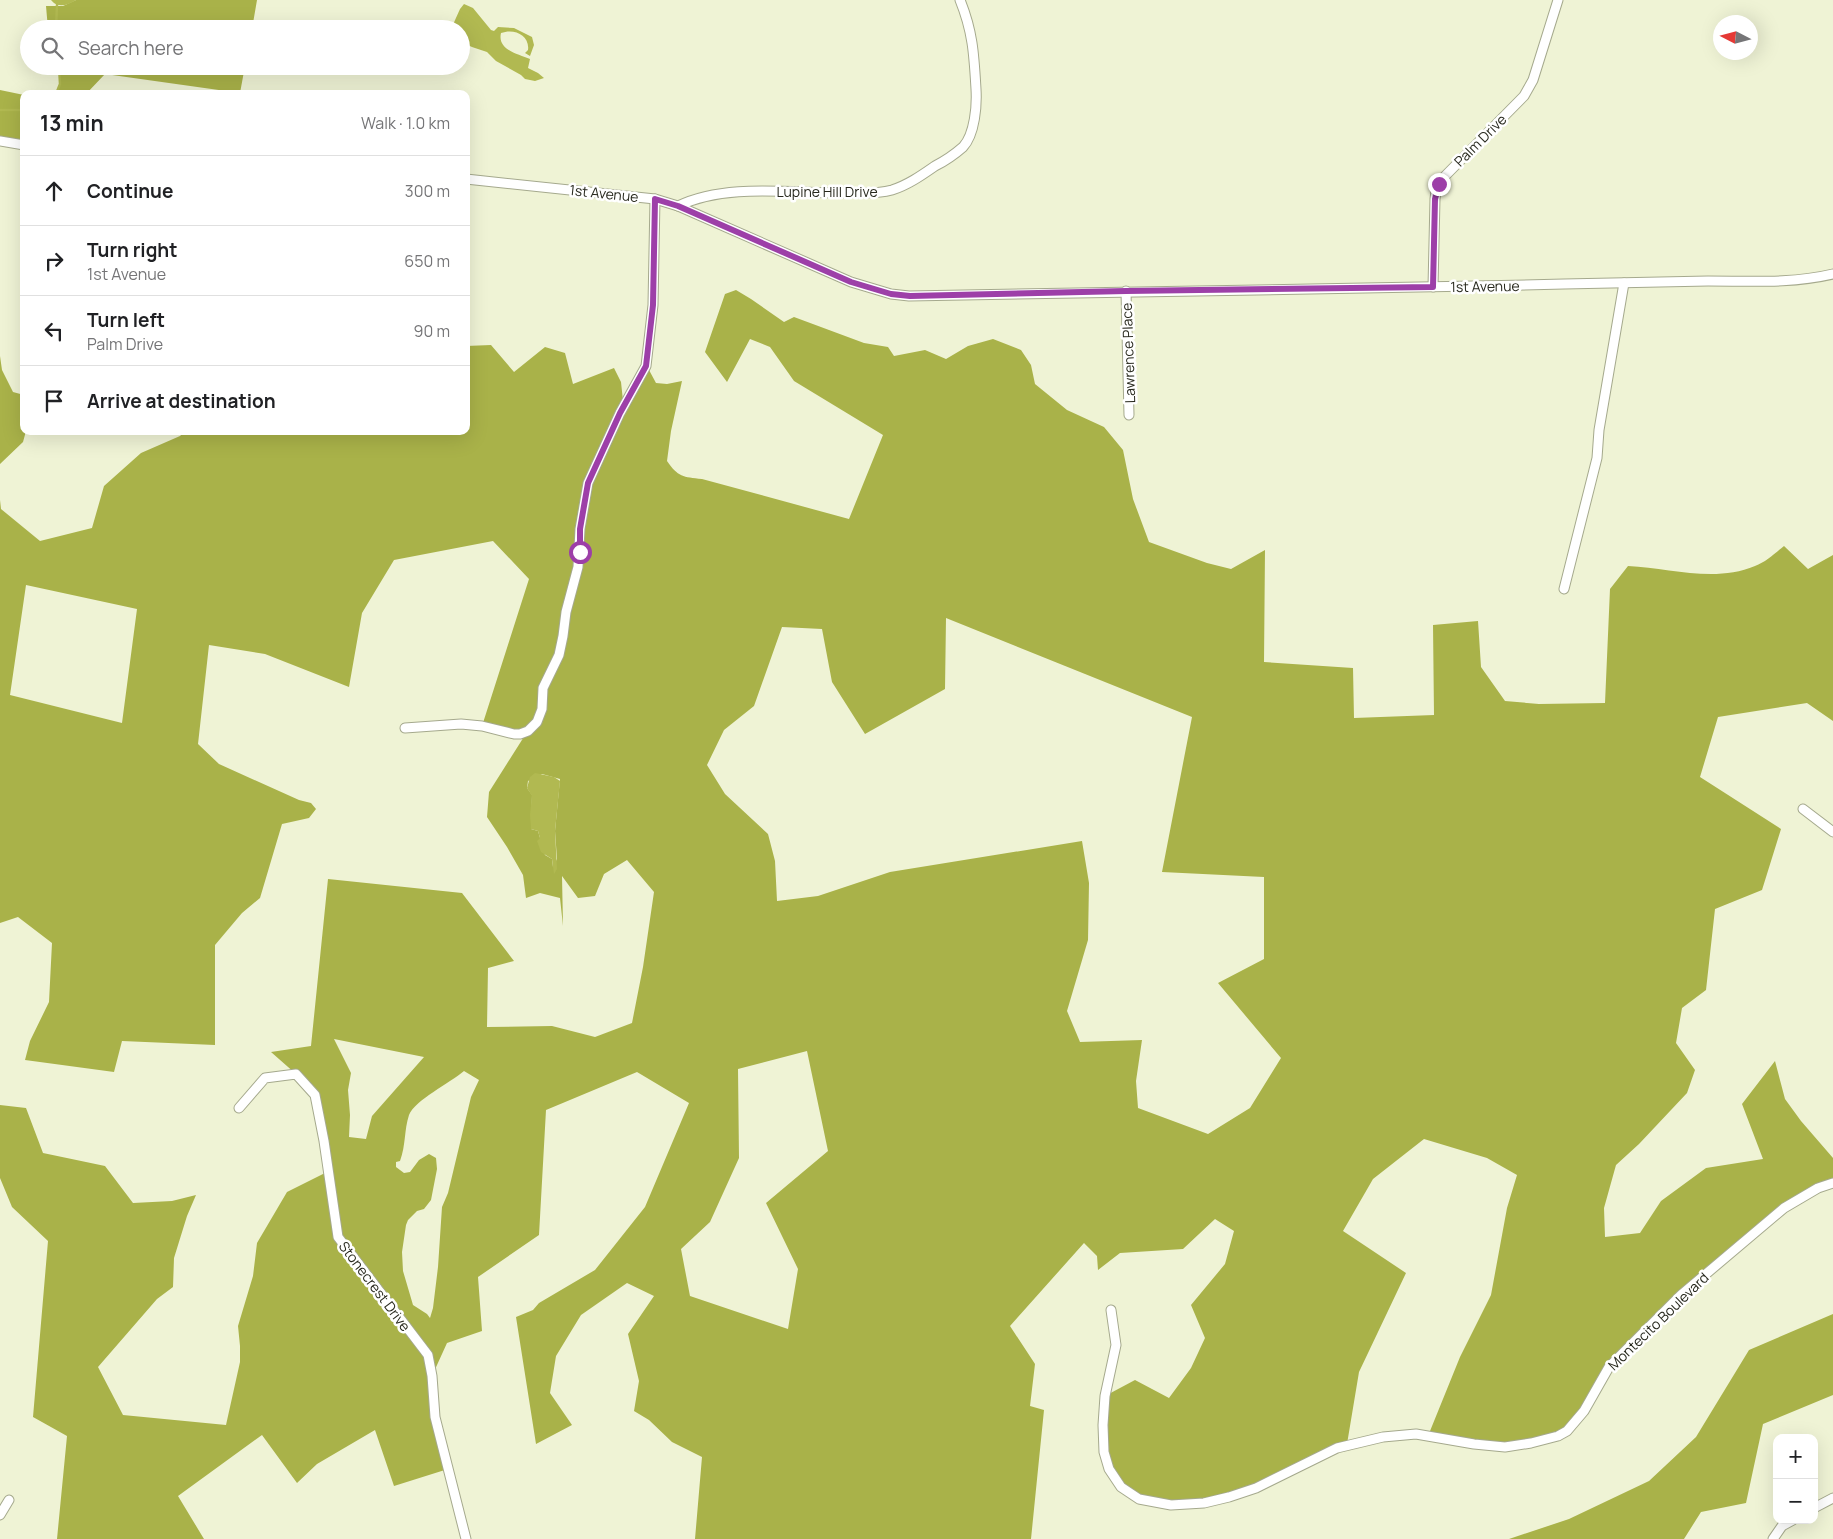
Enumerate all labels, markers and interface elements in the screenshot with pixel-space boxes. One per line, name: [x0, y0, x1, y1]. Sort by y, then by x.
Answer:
north arrow: [1713, 15, 1758, 60]
search box: [20, 20, 470, 75]
icon: search: [38, 34, 66, 62]
text: Search here: [78, 35, 184, 61]
text: 13 min: [40, 109, 104, 137]
street label: Palm Drive: [1450, 110, 1510, 170]
text: Walk · 1.0 km: [361, 112, 450, 134]
route end: [1428, 173, 1451, 196]
icon: ahead: [40, 177, 68, 205]
text: Continue: [87, 178, 173, 204]
text: 300 m: [405, 180, 450, 202]
street label: 1st Avenue: [569, 180, 639, 206]
street label: Lupine Hill Drive: [776, 182, 878, 201]
text: Turn right: [87, 237, 177, 263]
icon: right: [40, 247, 68, 275]
text: 650 m: [404, 250, 450, 272]
text: 1st Avenue: [87, 263, 166, 285]
street label: 1st Avenue: [1450, 276, 1520, 296]
street label: Lawrence Place: [1117, 303, 1139, 403]
text: Turn left: [87, 307, 165, 333]
icon: left: [40, 317, 68, 345]
text: 90 m: [414, 320, 450, 342]
text: Palm Drive: [87, 333, 163, 355]
icon: arrive: [40, 387, 68, 415]
text: Arrive at destination: [87, 388, 276, 414]
route start: [569, 541, 592, 564]
street label: Stonecrest Drive: [335, 1237, 415, 1335]
street label: Montecito Boulevard: [1604, 1268, 1712, 1374]
map controls: [1773, 1434, 1818, 1524]
button: +: [1773, 1434, 1818, 1479]
button: −: [1773, 1479, 1818, 1524]

